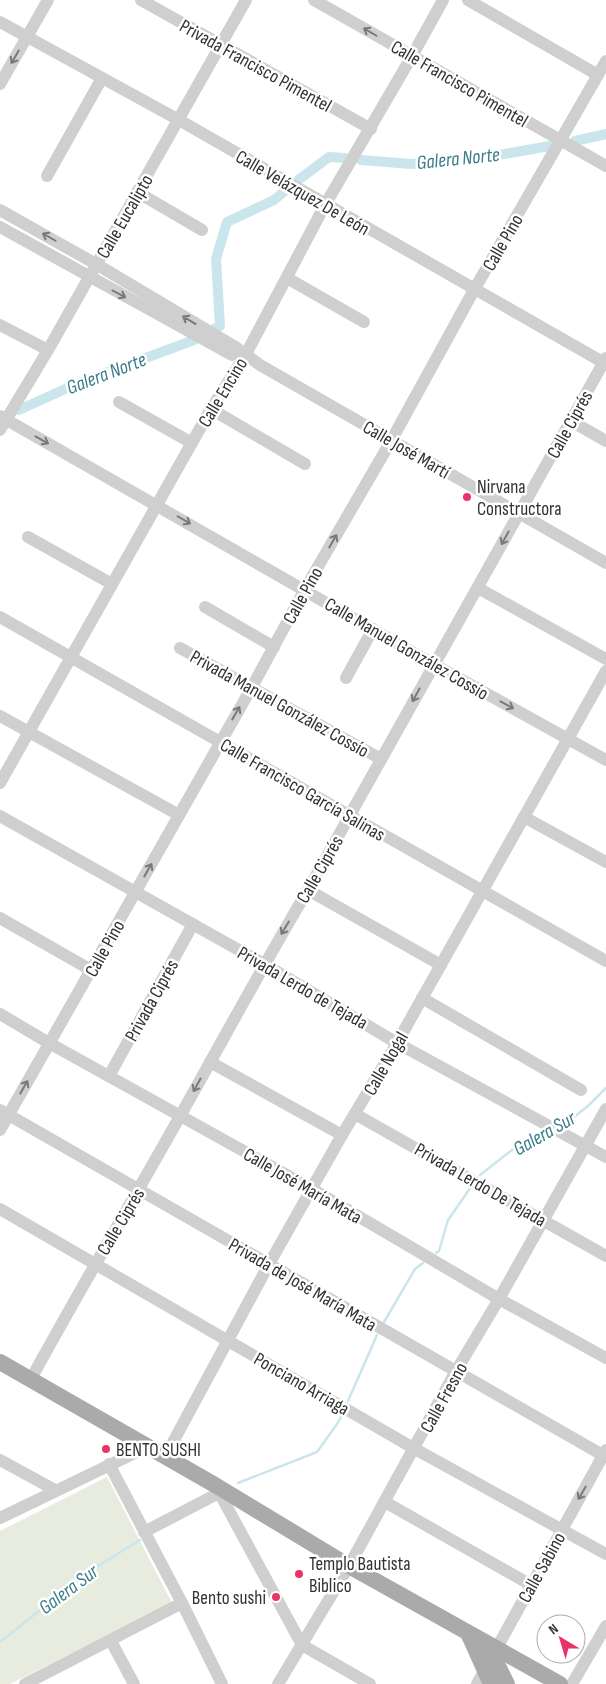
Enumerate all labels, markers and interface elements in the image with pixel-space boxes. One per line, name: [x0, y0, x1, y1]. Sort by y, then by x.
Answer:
street label: Privada Francisco Pimentel: [175, 15, 335, 118]
one-way arrow: [363, 27, 378, 36]
street label: Calle Francisco Pimentel: [387, 36, 532, 133]
one-way arrow: [10, 50, 20, 64]
water label: Galera Norte: [415, 143, 501, 175]
street label: Calle Velázquez De León: [231, 146, 373, 241]
street label: Calle Eucalipto: [92, 171, 159, 263]
street label: Calle Pino: [478, 210, 529, 275]
one-way arrow: [42, 232, 56, 242]
one-way arrow: [111, 290, 126, 299]
one-way arrow: [182, 314, 196, 324]
water label: Galera Norte: [63, 348, 150, 400]
street label: Calle Encino: [194, 354, 253, 432]
street label: Calle Ciprés: [542, 387, 598, 463]
street label: Calle José Martí: [359, 416, 454, 485]
one-way arrow: [35, 436, 49, 446]
place label: Nirvana Constructora: [477, 476, 562, 521]
marker: Nirvana Constructora: [461, 491, 473, 503]
one-way arrow: [176, 516, 190, 526]
one-way arrow: [500, 530, 509, 545]
one-way arrow: [328, 534, 338, 549]
street label: Calle Pino: [278, 563, 328, 628]
street label: Calle Manuel González Cossío: [320, 593, 492, 706]
street label: Privada Manuel González Cossío: [186, 646, 373, 763]
one-way arrow: [411, 687, 421, 701]
one-way arrow: [500, 700, 515, 710]
one-way arrow: [232, 707, 242, 721]
street label: Calle Francisco García Salinas: [216, 734, 389, 847]
street label: Calle Ciprés: [292, 832, 349, 908]
one-way arrow: [143, 863, 153, 878]
street label: Calle Pino: [80, 916, 130, 981]
one-way arrow: [280, 920, 290, 934]
street label: Privada Lerdo de Tejada: [233, 942, 372, 1035]
street label: Privada Ciprés: [120, 956, 184, 1046]
street label: Calle Nogal: [359, 1028, 414, 1100]
one-way arrow: [192, 1077, 202, 1092]
one-way arrow: [20, 1081, 30, 1095]
water label: Galera Sur: [509, 1106, 581, 1161]
street label: Privada Lerdo De Tejada: [410, 1138, 550, 1232]
street label: Calle José María Mata: [239, 1143, 365, 1229]
street label: Calle Ciprés: [92, 1184, 150, 1259]
street label: Privada de José María Mata: [224, 1234, 380, 1337]
street label: Ponciano Arriaga: [249, 1348, 353, 1421]
street label: Calle Fresno: [416, 1359, 473, 1437]
place label: BENTO SUSHI: [116, 1439, 201, 1462]
marker: BENTO SUSHI: [100, 1443, 112, 1455]
one-way arrow: [577, 1485, 587, 1500]
street label: Calle Sabino: [514, 1529, 571, 1607]
place label: Templo Bautista Biblico: [309, 1553, 411, 1598]
water label: Galera Sur: [34, 1559, 104, 1620]
marker: Templo Bautista Biblico: [293, 1568, 305, 1580]
place label: Bento sushi: [192, 1587, 266, 1610]
marker: Bento sushi: [270, 1591, 282, 1603]
north arrow: [536, 1614, 586, 1664]
text: N: [545, 1620, 561, 1638]

